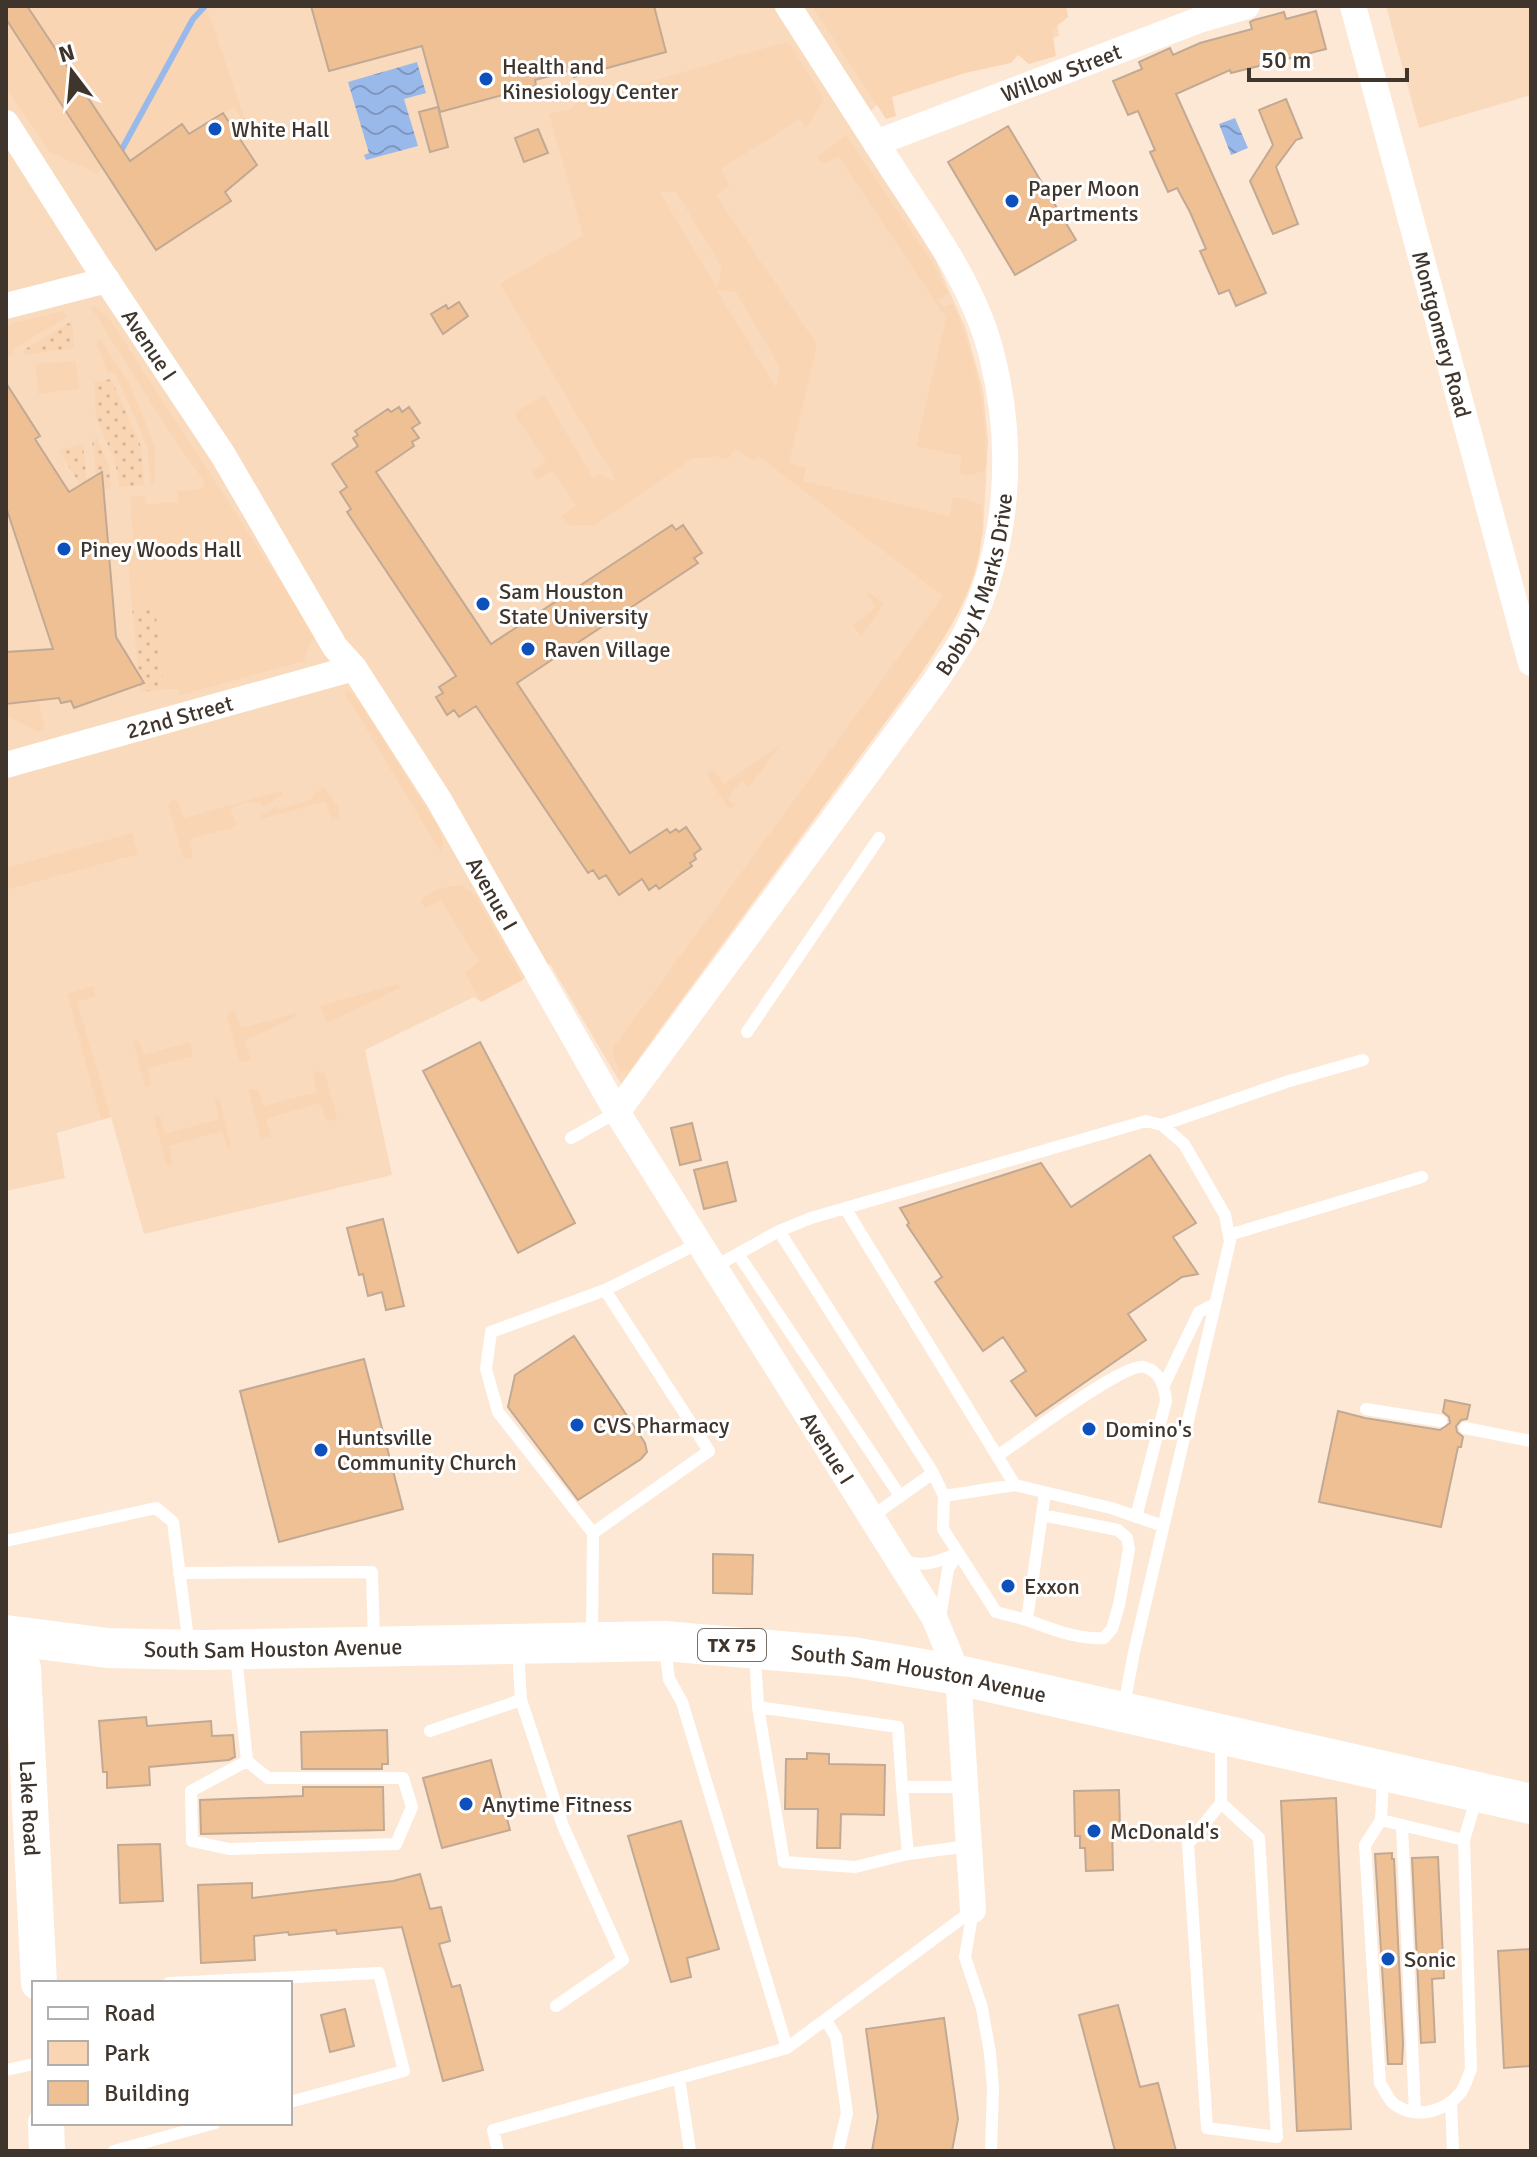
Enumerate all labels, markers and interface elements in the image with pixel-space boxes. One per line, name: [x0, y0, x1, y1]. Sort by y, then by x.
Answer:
north arrow: [32, 32, 112, 112]
scale bar: [1249, 32, 1407, 82]
street label: Willow Street: [997, 37, 1125, 108]
text: N: [56, 38, 78, 68]
text: 50 m: [1261, 45, 1311, 75]
place label: Health and Kinesiology Center: [502, 53, 678, 105]
marker: Health and Kinesiology Center: [477, 70, 495, 88]
place label: White Hall: [231, 116, 330, 143]
marker: White Hall: [206, 120, 224, 138]
place label: Paper Moon Apartments: [1028, 175, 1139, 227]
marker: Paper Moon Apartments: [1003, 192, 1021, 210]
street label: Montgomery Road: [1406, 248, 1477, 420]
street label: Avenue I: [116, 304, 183, 385]
street label: Bobby K Marks Drive: [929, 492, 1018, 681]
place label: Piney Woods Hall: [80, 536, 242, 563]
marker: Piney Woods Hall: [55, 540, 73, 558]
place label: Sam Houston State University: [499, 578, 649, 630]
marker: Sam Houston State University: [474, 595, 492, 613]
place label: Raven Village: [544, 636, 670, 663]
marker: Raven Village: [519, 640, 537, 658]
street label: 22nd Street: [123, 689, 236, 744]
street label: Avenue I: [461, 852, 524, 935]
street label: Avenue I: [795, 1407, 861, 1489]
place label: CVS Pharmacy: [593, 1412, 730, 1439]
marker: CVS Pharmacy: [568, 1416, 586, 1434]
place label: Domino's: [1105, 1416, 1192, 1443]
marker: Domino's: [1080, 1420, 1098, 1438]
place label: Huntsville Community Church: [337, 1424, 517, 1476]
marker: Huntsville Community Church: [312, 1441, 330, 1459]
place label: Exxon: [1024, 1573, 1080, 1600]
marker: Exxon: [999, 1577, 1017, 1595]
road number: TX 75: [698, 1629, 766, 1661]
street label: South Sam Houston Avenue: [144, 1633, 403, 1664]
street label: South Sam Houston Avenue: [790, 1638, 1049, 1708]
street label: Lake Road: [14, 1759, 46, 1857]
place label: Anytime Fitness: [482, 1791, 632, 1818]
marker: Anytime Fitness: [457, 1795, 475, 1813]
place label: McDonald's: [1110, 1818, 1219, 1845]
marker: McDonald's: [1085, 1822, 1103, 1840]
place label: Sonic: [1404, 1946, 1456, 1973]
marker: Sonic: [1379, 1950, 1397, 1968]
legend: [32, 1981, 292, 2125]
text: Road: [104, 1998, 155, 2028]
text: Park: [104, 2038, 150, 2068]
text: Building: [104, 2078, 190, 2108]

